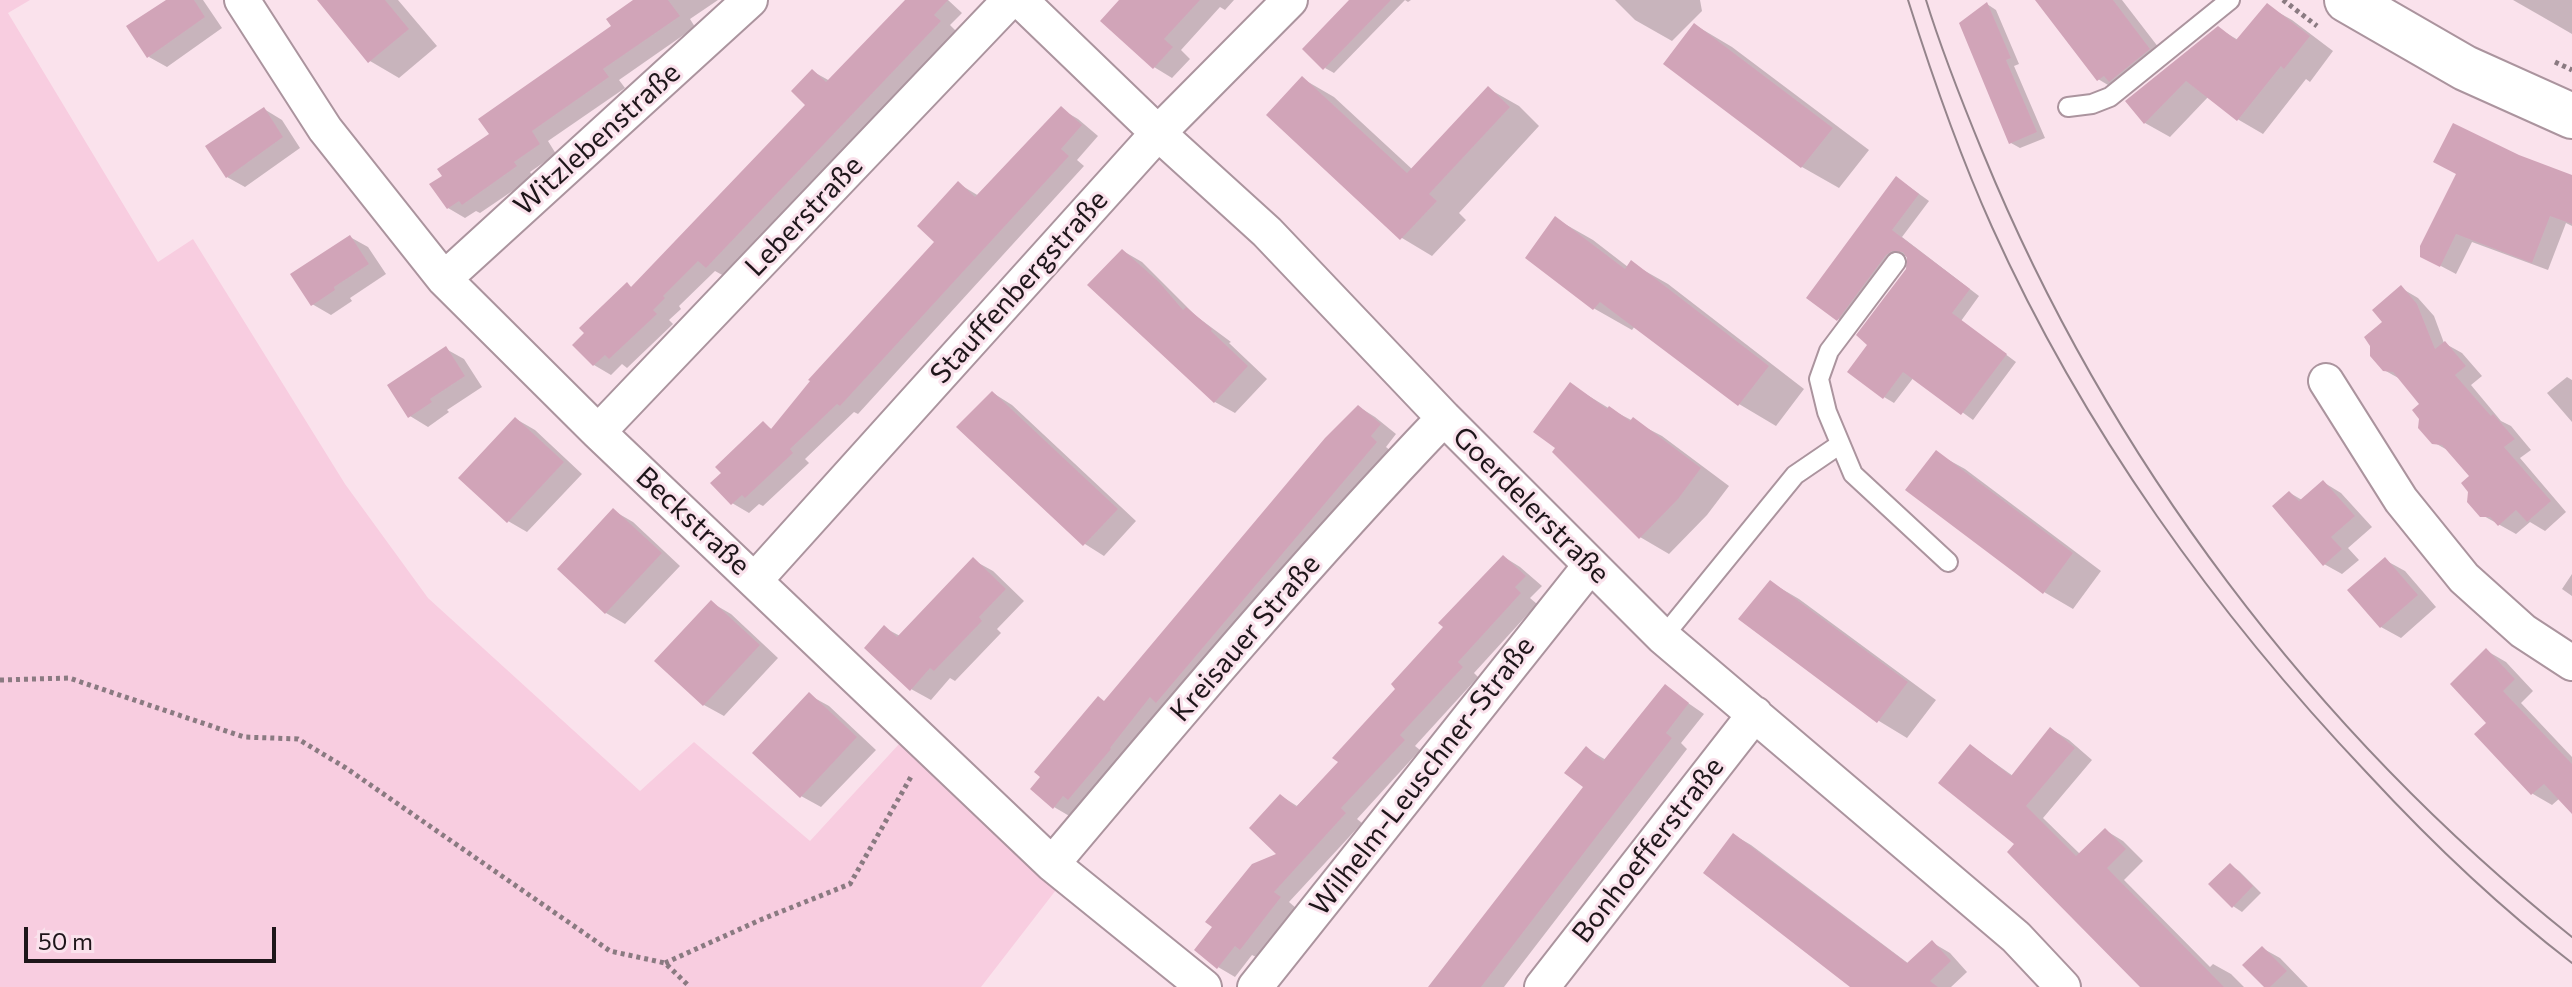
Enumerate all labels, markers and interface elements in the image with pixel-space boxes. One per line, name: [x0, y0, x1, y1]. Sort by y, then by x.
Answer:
street label: Witzlebenstraße: [507, 56, 687, 222]
street label: Leberstraße: [738, 149, 870, 283]
street label: Stauffenbergstraße: [923, 183, 1115, 391]
street label: Goerdelerstraße: [1446, 420, 1616, 590]
street label: Beckstraße: [629, 460, 757, 582]
street label: Kreisauer Straße: [1163, 547, 1327, 729]
street label: Wilhelm-Leuschner-Straße: [1303, 630, 1541, 922]
street label: Bonhoefferstraße: [1565, 751, 1731, 949]
scale bar: [28, 911, 280, 961]
text: 50 m: [38, 926, 93, 955]

